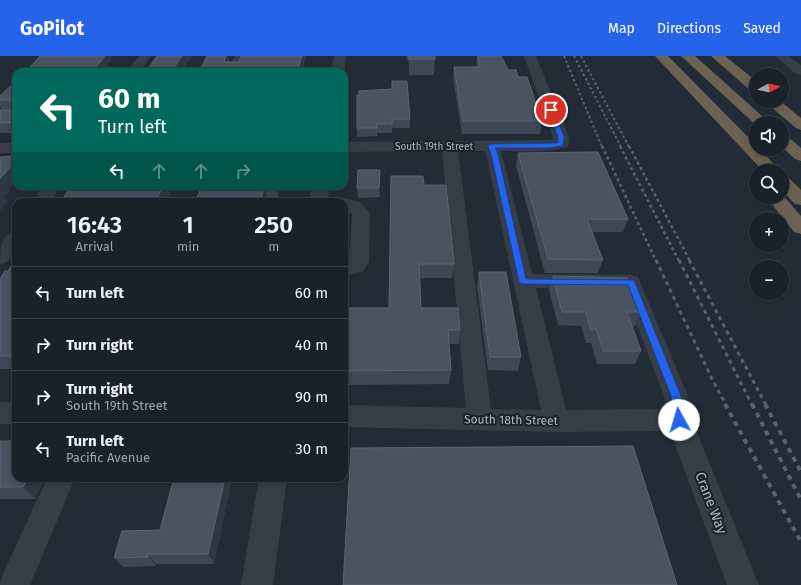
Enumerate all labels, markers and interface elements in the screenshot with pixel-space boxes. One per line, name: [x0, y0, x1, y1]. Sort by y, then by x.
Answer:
text: GoPilot: [20, 17, 84, 40]
text: Map: [608, 20, 635, 37]
text: Directions: [657, 20, 721, 37]
text: Saved: [743, 20, 781, 37]
north arrow: [749, 68, 789, 108]
map controls: [749, 68, 789, 300]
text: 60 m: [98, 82, 160, 115]
icon: left: [32, 84, 84, 136]
pin: [534, 93, 568, 127]
icon: arrive: [540, 99, 562, 121]
text: Turn left: [98, 116, 167, 138]
button: sound: [749, 116, 789, 156]
street label: South 19th Street: [395, 141, 473, 153]
icon: left: [106, 160, 128, 182]
icon: ahead: [148, 160, 170, 182]
icon: ahead: [190, 160, 212, 182]
icon: right: [232, 160, 254, 182]
button: search: [749, 164, 789, 204]
text: 16:43: [67, 211, 122, 239]
text: 1: [183, 211, 194, 239]
text: 250: [254, 211, 293, 239]
button: +: [749, 212, 789, 252]
text: Arrival: [75, 239, 114, 254]
text: min: [177, 239, 199, 254]
text: m: [268, 239, 279, 254]
button: −: [749, 260, 789, 300]
icon: left: [32, 282, 54, 304]
text: Turn left: [66, 284, 124, 302]
text: 60 m: [295, 284, 328, 302]
icon: right: [32, 334, 54, 356]
text: Turn right: [66, 336, 133, 354]
text: 40 m: [295, 336, 328, 354]
text: Turn right: [66, 380, 133, 398]
icon: right: [32, 386, 54, 408]
text: 90 m: [295, 388, 328, 406]
text: South 19th Street: [66, 398, 167, 413]
position arrow: [658, 399, 700, 441]
street label: South 18th Street: [464, 412, 559, 428]
text: Turn left: [66, 432, 124, 450]
icon: left: [32, 438, 54, 460]
text: 30 m: [295, 440, 328, 458]
text: Pacific Avenue: [66, 450, 150, 465]
street label: Crane Way: [691, 470, 731, 537]

